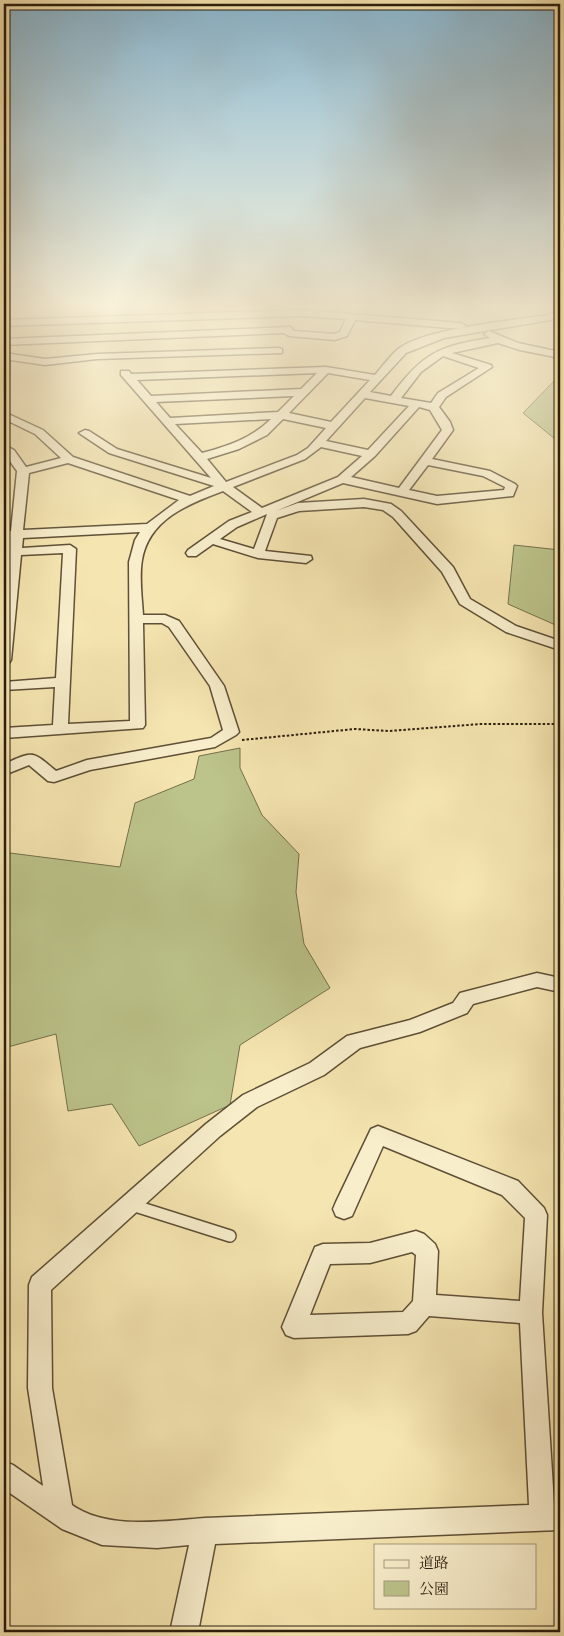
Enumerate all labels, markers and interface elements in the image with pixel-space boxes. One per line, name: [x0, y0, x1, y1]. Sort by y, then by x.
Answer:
legend: [374, 1544, 536, 1608]
text: 道路: [419, 1554, 449, 1575]
text: 公園: [419, 1580, 449, 1601]

